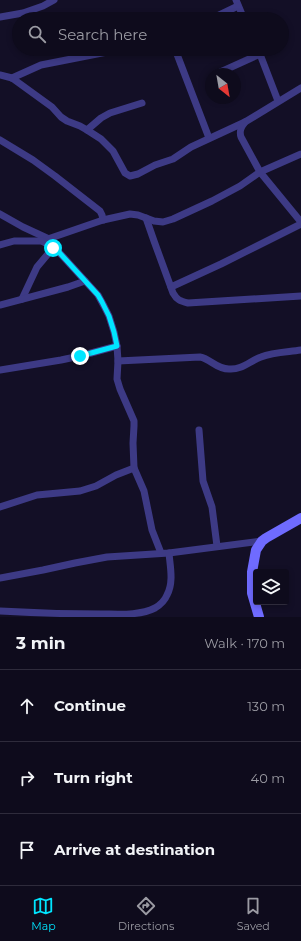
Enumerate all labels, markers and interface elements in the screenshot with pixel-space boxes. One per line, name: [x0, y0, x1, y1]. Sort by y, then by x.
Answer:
search box: [12, 12, 289, 56]
icon: search: [26, 23, 48, 45]
text: Search here: [58, 25, 147, 44]
north arrow: [205, 68, 241, 104]
route start: [44, 239, 62, 257]
route end: [71, 347, 89, 365]
map controls: [253, 569, 289, 605]
button: layers: [253, 569, 289, 605]
text: 3 min: [16, 633, 66, 653]
text: Walk · 170 m: [204, 635, 285, 651]
icon: ahead: [16, 695, 38, 717]
text: Continue: [54, 696, 126, 715]
text: 130 m: [247, 698, 285, 714]
icon: right: [16, 767, 38, 789]
text: Turn right: [54, 768, 133, 787]
text: 40 m: [251, 770, 285, 786]
icon: arrive: [16, 839, 38, 861]
text: Arrive at destination: [54, 840, 215, 859]
tab: Map: [31, 895, 56, 933]
tab: Directions: [118, 895, 174, 933]
tab: Saved: [237, 895, 270, 933]

